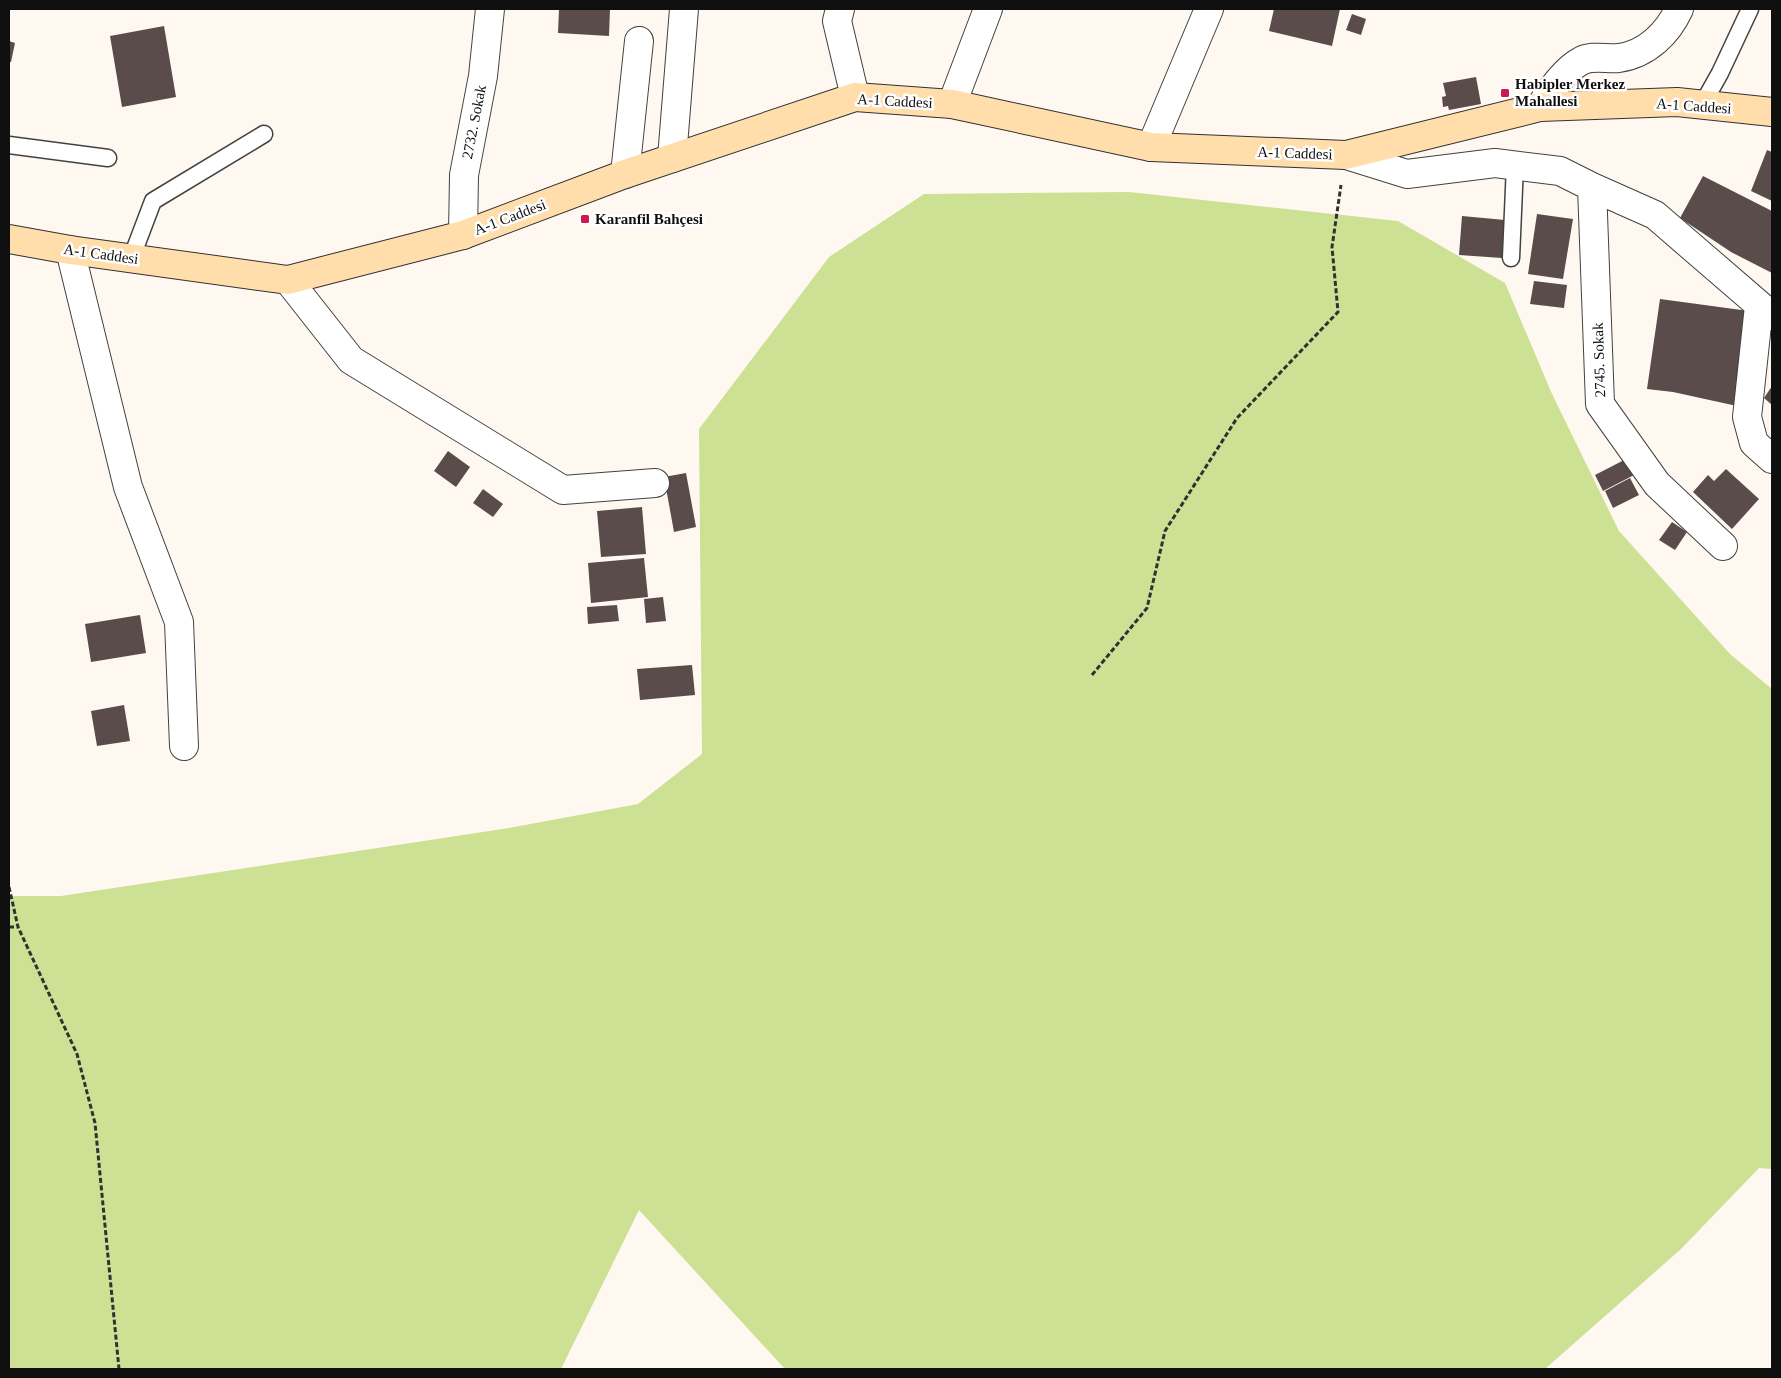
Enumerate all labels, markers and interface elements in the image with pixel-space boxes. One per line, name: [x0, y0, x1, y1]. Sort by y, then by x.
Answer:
place label: Habipler Merkez Mahallesi: [1515, 76, 1625, 109]
street label: 2732. Sokak: [459, 83, 489, 160]
marker: Habipler Merkez Mahallesi: [1499, 87, 1511, 99]
street label: A-1 Caddesi: [857, 91, 933, 111]
street label: A-1 Caddesi: [1656, 95, 1732, 117]
street label: A-1 Caddesi: [1257, 144, 1333, 162]
street label: A-1 Caddesi: [472, 196, 548, 238]
place label: Karanfil Bahçesi: [595, 211, 703, 227]
marker: Karanfil Bahçesi: [579, 213, 591, 225]
street label: A-1 Caddesi: [63, 241, 139, 267]
street label: 2745. Sokak: [1590, 322, 1608, 398]

